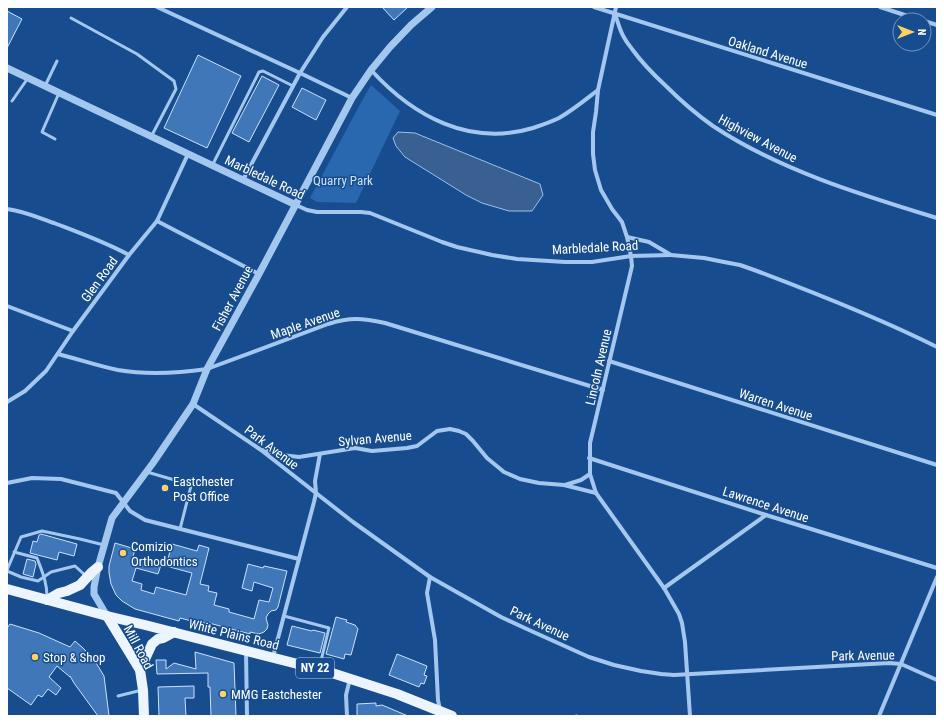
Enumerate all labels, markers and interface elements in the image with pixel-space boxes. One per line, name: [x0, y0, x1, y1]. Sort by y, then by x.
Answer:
north arrow: [892, 12, 932, 52]
text: N: [915, 29, 928, 36]
street label: Oakland Avenue: [726, 33, 809, 72]
street label: Highview Avenue: [716, 111, 800, 166]
street label: Marbledale Road: [222, 152, 307, 202]
park label: Quarry Park: [313, 173, 373, 188]
street label: Marbledale Road: [552, 238, 639, 257]
street label: Glen Road: [78, 254, 121, 305]
street label: Fisher Avenue: [209, 263, 256, 334]
street label: Maple Avenue: [269, 305, 342, 342]
street label: Lincoln Avenue: [582, 328, 615, 407]
street label: Warren Avenue: [737, 386, 815, 423]
street label: Park Avenue: [242, 422, 302, 473]
street label: Sylvan Avenue: [338, 428, 412, 449]
place label: Eastchester Post Office: [173, 474, 234, 504]
marker: Eastchester Post Office: [160, 483, 170, 493]
street label: Lawrence Avenue: [721, 483, 811, 525]
place label: Comizio Orthodontics: [131, 539, 198, 569]
marker: Comizio Orthodontics: [118, 548, 128, 558]
street label: Park Avenue: [508, 603, 572, 644]
street label: White Plains Road: [187, 616, 281, 653]
street label: Mill Road: [121, 623, 156, 672]
street label: Park Avenue: [831, 647, 895, 664]
place label: Stop & Shop: [43, 650, 105, 665]
marker: Stop & Shop: [30, 652, 40, 662]
road number: NY 22: [296, 658, 334, 678]
place label: MMG Eastchester: [231, 687, 322, 702]
marker: MMG Eastchester: [218, 689, 228, 699]

